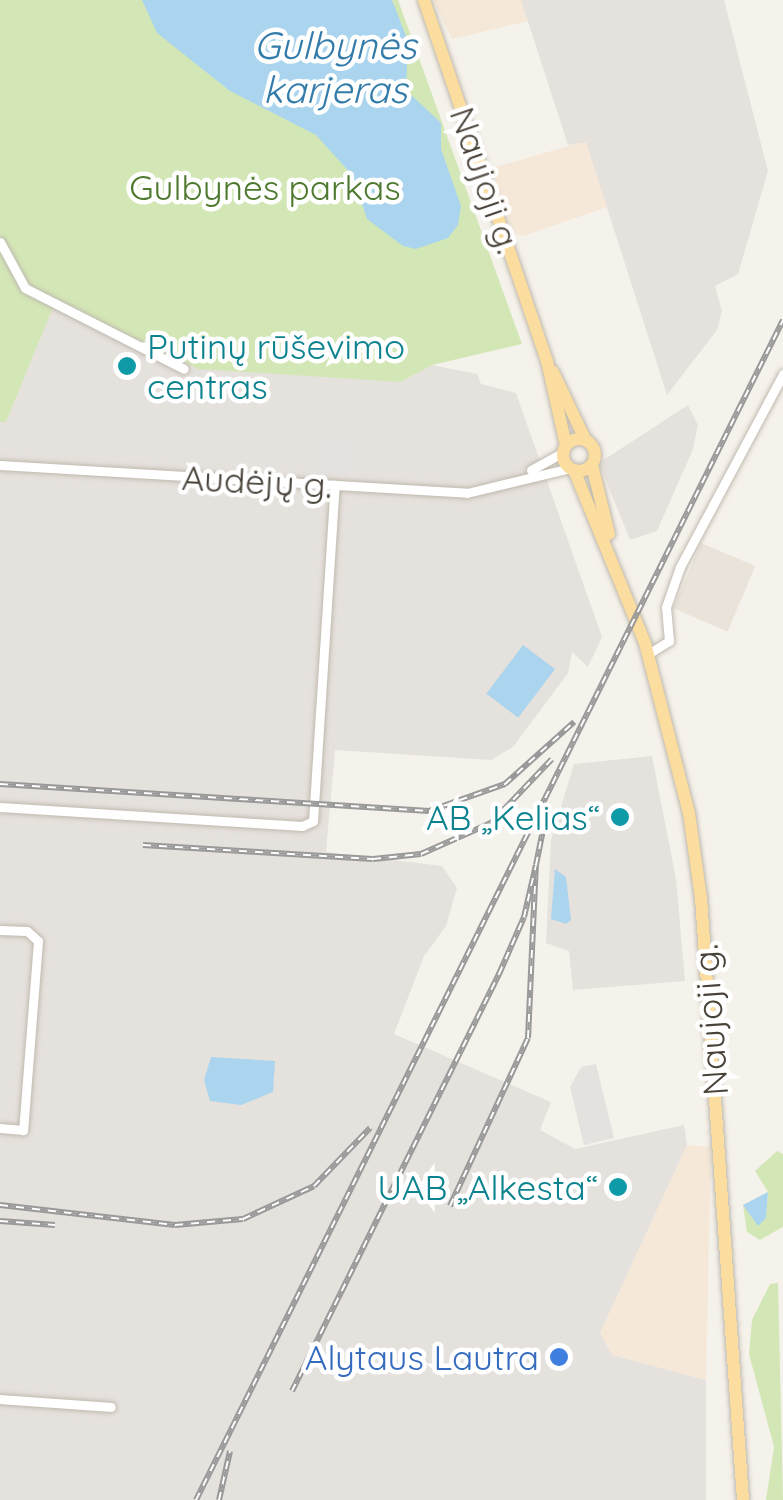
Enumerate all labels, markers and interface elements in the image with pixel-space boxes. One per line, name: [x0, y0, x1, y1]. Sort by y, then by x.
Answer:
water label: Gulbynės karjeras: [254, 23, 416, 112]
street label: Naujoji g.: [441, 102, 531, 258]
park label: Gulbynės parkas: [129, 166, 401, 208]
place label: Putinų rūševimo centras: [147, 325, 405, 407]
marker: Putinų rūševimo centras: [116, 355, 138, 377]
street label: Audėjų g.: [181, 456, 333, 506]
place label: AB „Kelias“: [426, 796, 600, 838]
marker: AB „Kelias“: [609, 806, 631, 828]
street label: Naujoji g.: [684, 943, 736, 1097]
place label: UAB „Alkesta“: [377, 1166, 598, 1208]
marker: UAB „Alkesta“: [607, 1176, 629, 1198]
place label: Alytaus Lautra: [305, 1336, 539, 1378]
marker: Alytaus Lautra: [548, 1346, 570, 1368]

